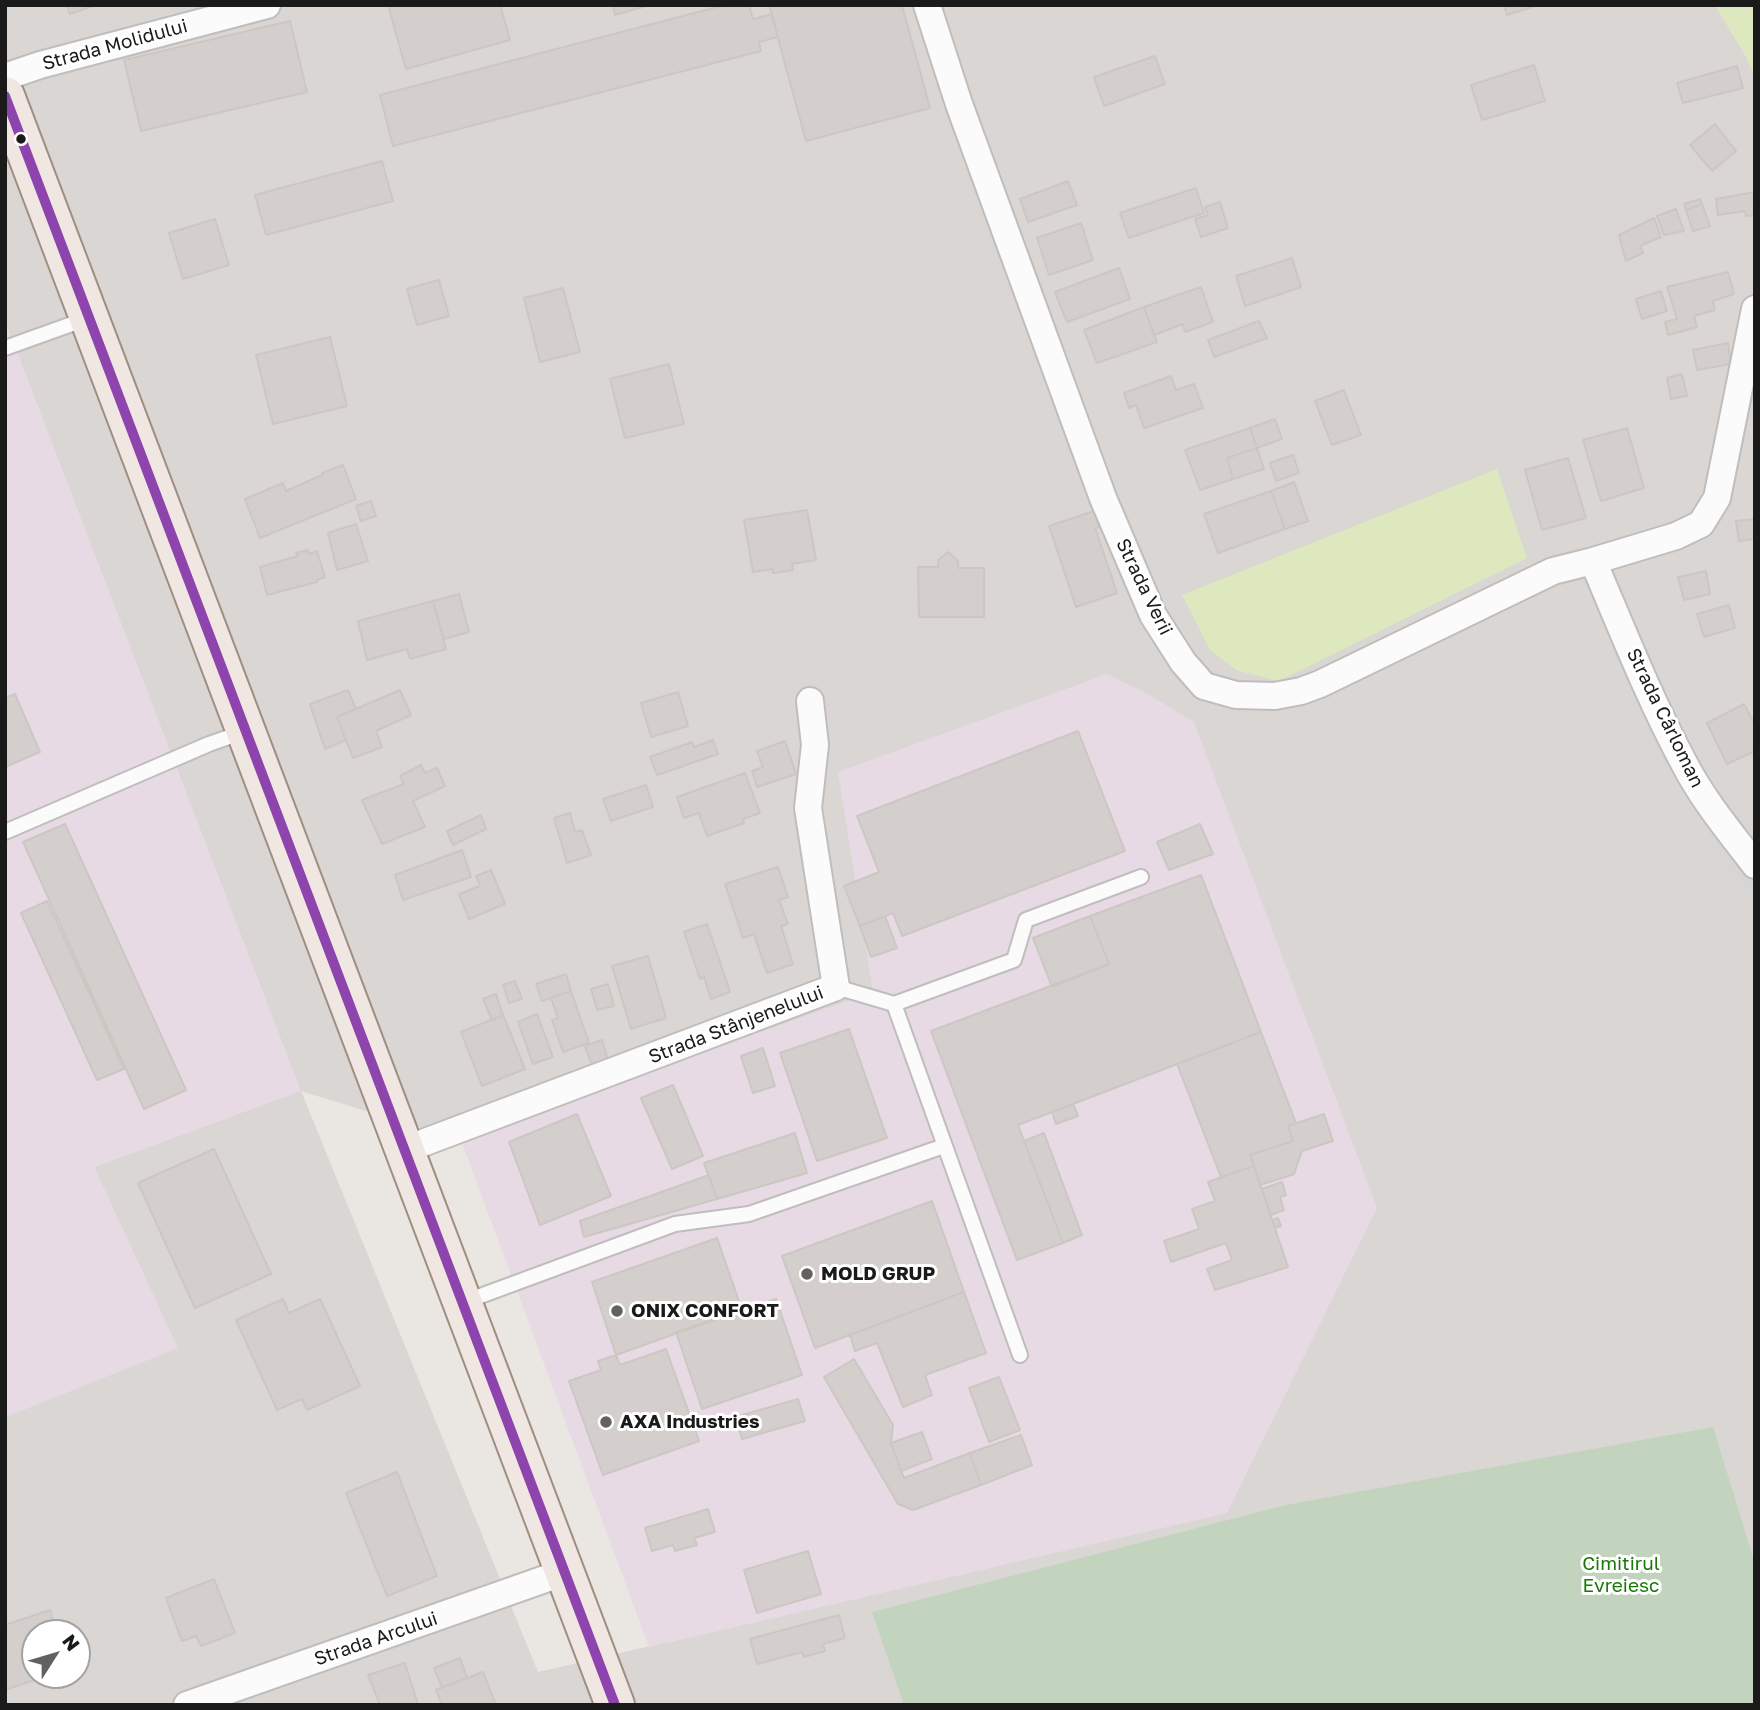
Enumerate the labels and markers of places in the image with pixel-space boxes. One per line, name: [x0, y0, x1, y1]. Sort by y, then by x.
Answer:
unlabelled marker: [14, 132, 28, 146]
place label: MOLD GRUP: [821, 1263, 935, 1285]
marker: MOLD GRUP: [799, 1266, 815, 1282]
place label: ONIX CONFORT: [631, 1300, 779, 1322]
marker: ONIX CONFORT: [609, 1303, 625, 1319]
place label: AXA Industries: [620, 1411, 760, 1433]
marker: AXA Industries: [598, 1414, 614, 1430]

